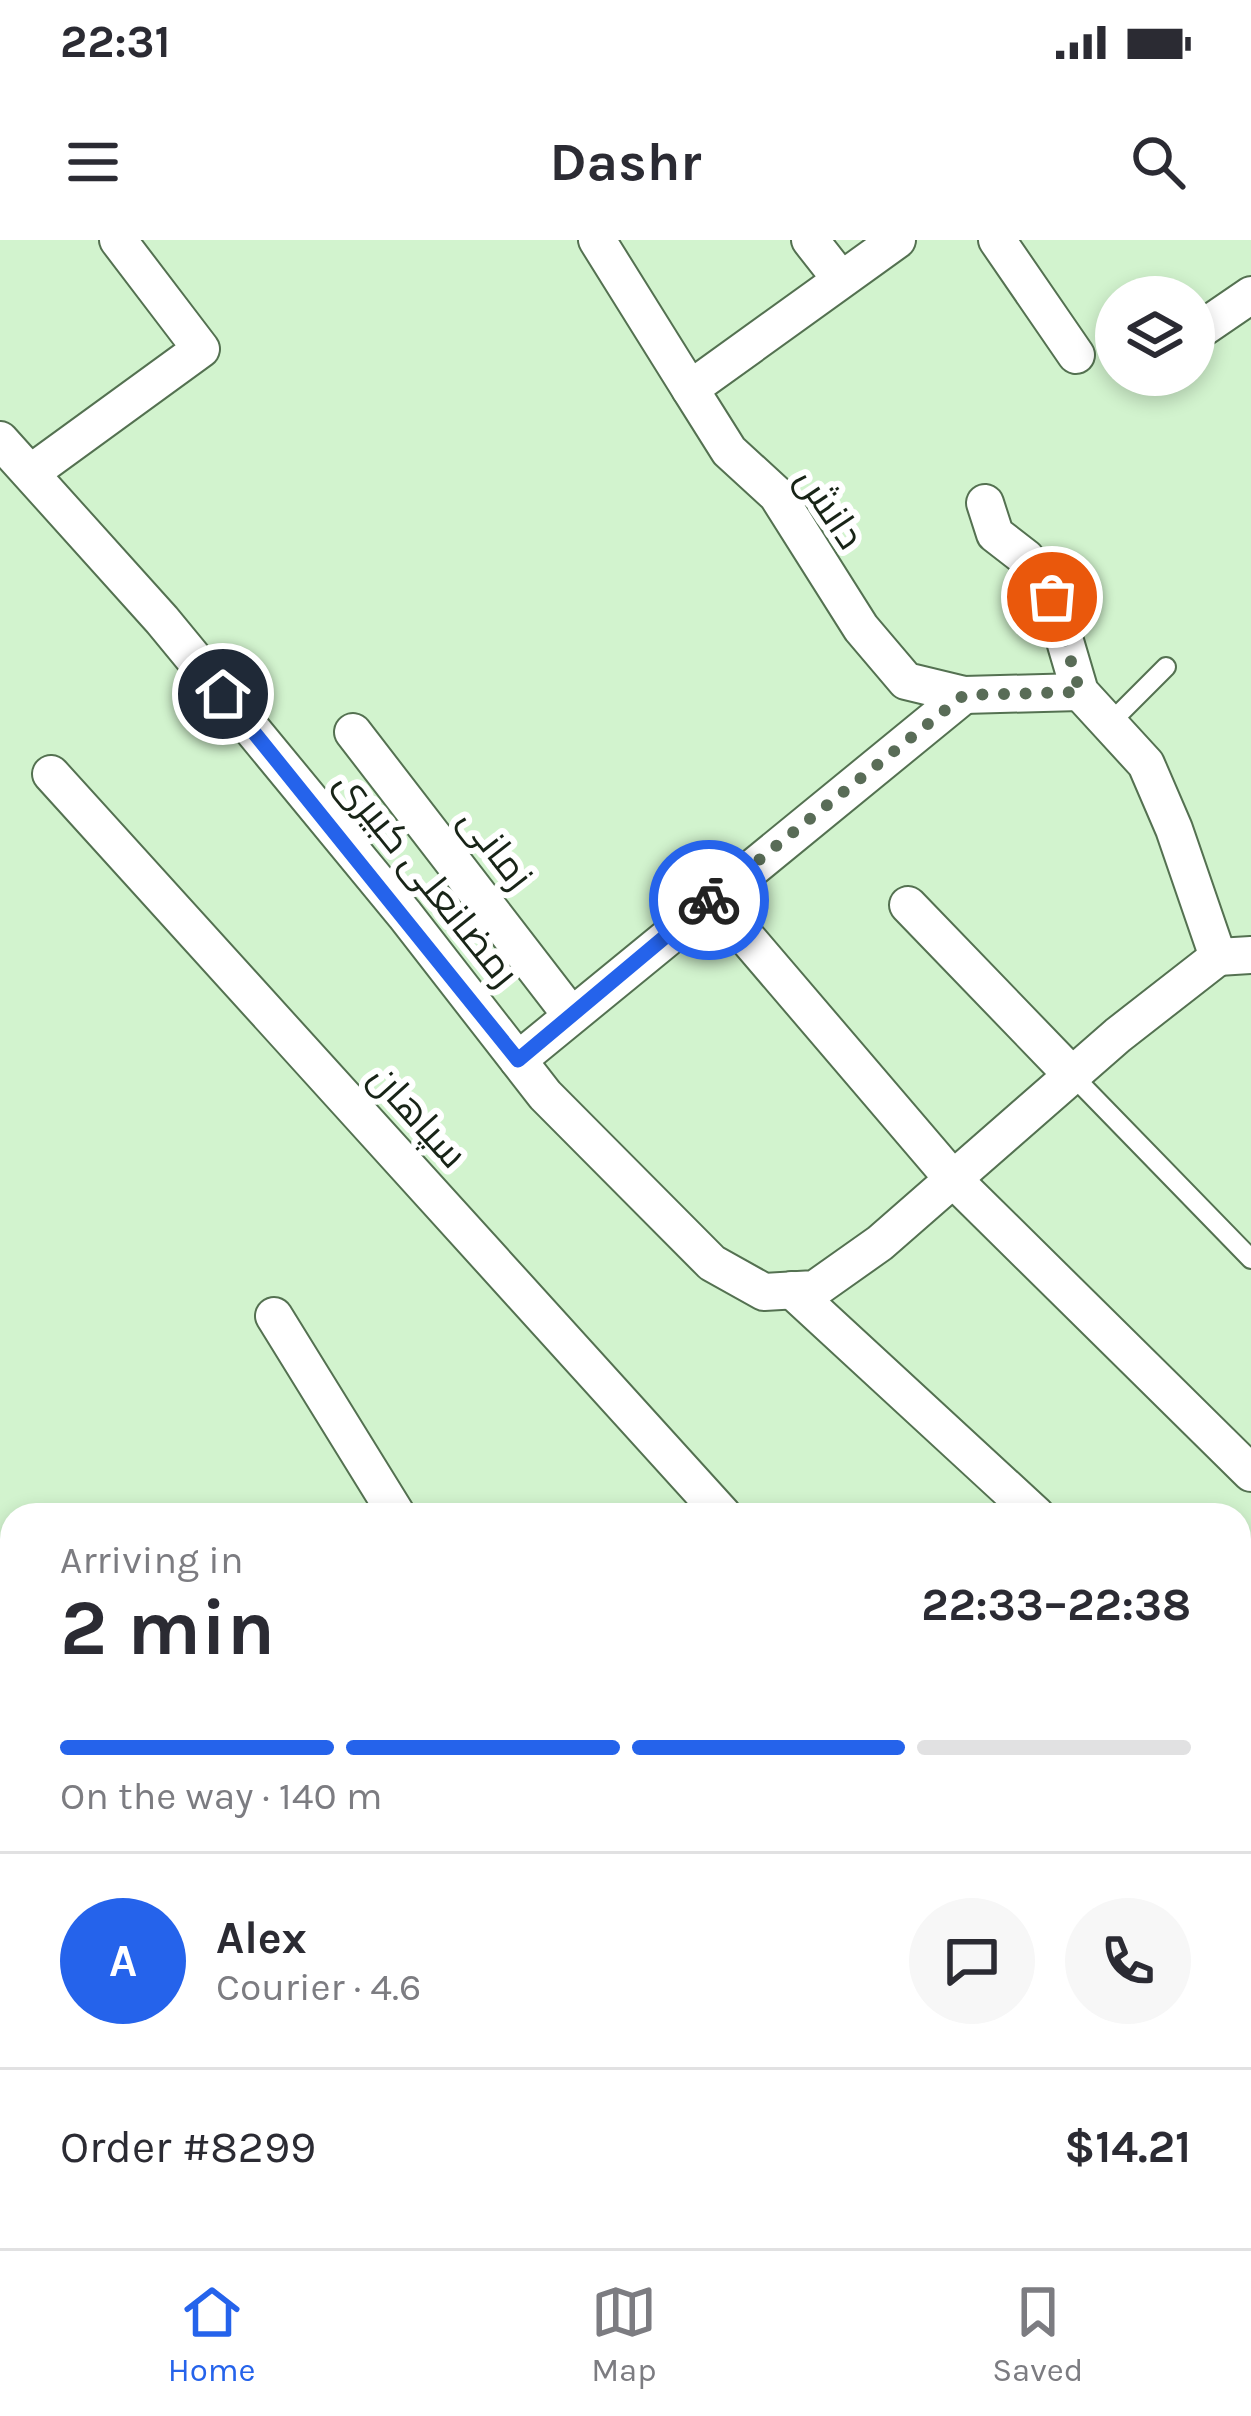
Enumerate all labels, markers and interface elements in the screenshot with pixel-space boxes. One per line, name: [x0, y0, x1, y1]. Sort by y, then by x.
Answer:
text: 22:31: [60, 16, 171, 68]
icon: menu: [60, 129, 126, 195]
icon: search: [1125, 129, 1191, 195]
text: Dashr: [550, 130, 701, 194]
map controls: [1095, 276, 1215, 396]
button: layers: [1095, 276, 1215, 396]
street label: دانش: [786, 459, 874, 557]
pin: [1001, 546, 1103, 648]
icon: bag: [1019, 564, 1085, 630]
pin: [172, 643, 274, 745]
icon: home: [190, 661, 256, 727]
street label: رمضانعلی کبیری: [326, 761, 528, 995]
street label: زمانی: [450, 798, 542, 898]
courier: [649, 840, 769, 960]
icon: bike: [676, 867, 742, 933]
street label: سپاهان: [359, 1055, 476, 1178]
text: Arriving in: [60, 1537, 243, 1583]
text: 22:33–22:38: [921, 1579, 1191, 1631]
text: 2 min: [60, 1582, 275, 1674]
text: On the way · 140 m: [60, 1773, 382, 1819]
button: chat: [909, 1898, 1035, 2024]
button: phone: [1065, 1898, 1191, 2024]
text: Alex: [216, 1912, 307, 1964]
text: A: [109, 1935, 137, 1987]
text: Courier · 4.6: [216, 1964, 421, 2010]
text: Order #8299: [60, 2121, 316, 2173]
text: $14.21: [1064, 2121, 1191, 2173]
tab: Home: [168, 2279, 256, 2389]
tab: Map: [591, 2279, 657, 2389]
tab: Saved: [992, 2279, 1083, 2389]

